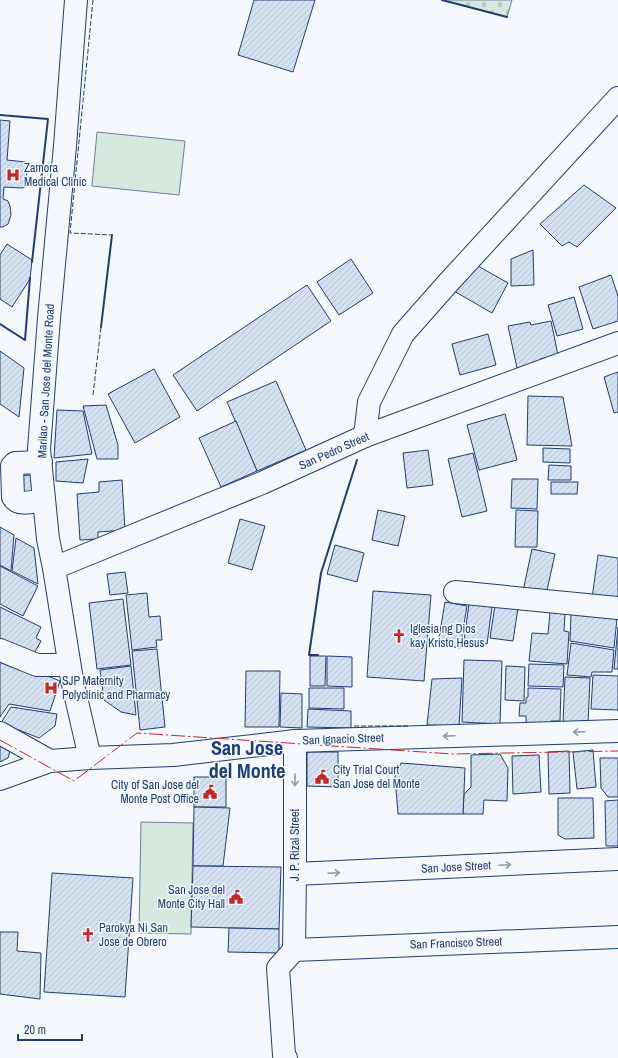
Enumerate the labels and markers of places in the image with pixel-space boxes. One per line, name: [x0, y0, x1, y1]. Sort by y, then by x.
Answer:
place label: Zamora Medical Clinic: [24, 160, 86, 190]
hospital icon: Zamora Medical Clinic: [5, 167, 21, 183]
place label: Iglesia ng Dios kay Kristo Hesus: [410, 621, 484, 651]
church icon: Iglesia ng Dios kay Kristo Hesus: [391, 628, 407, 644]
place label: SJP Maternity Polyclinic and Pharmacy: [62, 673, 170, 703]
hospital icon: SJP Maternity Polyclinic and Pharmacy: [43, 680, 59, 696]
place label: City Trial Court San Jose del Monte: [333, 762, 420, 792]
public building icon: City Trial Court San Jose del Monte: [314, 769, 330, 785]
place label: City of San Jose del Monte Post Office: [111, 777, 199, 807]
public building icon: City of San Jose del Monte Post Office: [202, 784, 218, 800]
place label: San Jose del Monte City Hall: [158, 882, 225, 912]
public building icon: San Jose del Monte City Hall: [228, 889, 244, 905]
place label: Parokya Ni San Jose de Obrero: [99, 920, 168, 950]
church icon: Parokya Ni San Jose de Obrero: [80, 927, 96, 943]

